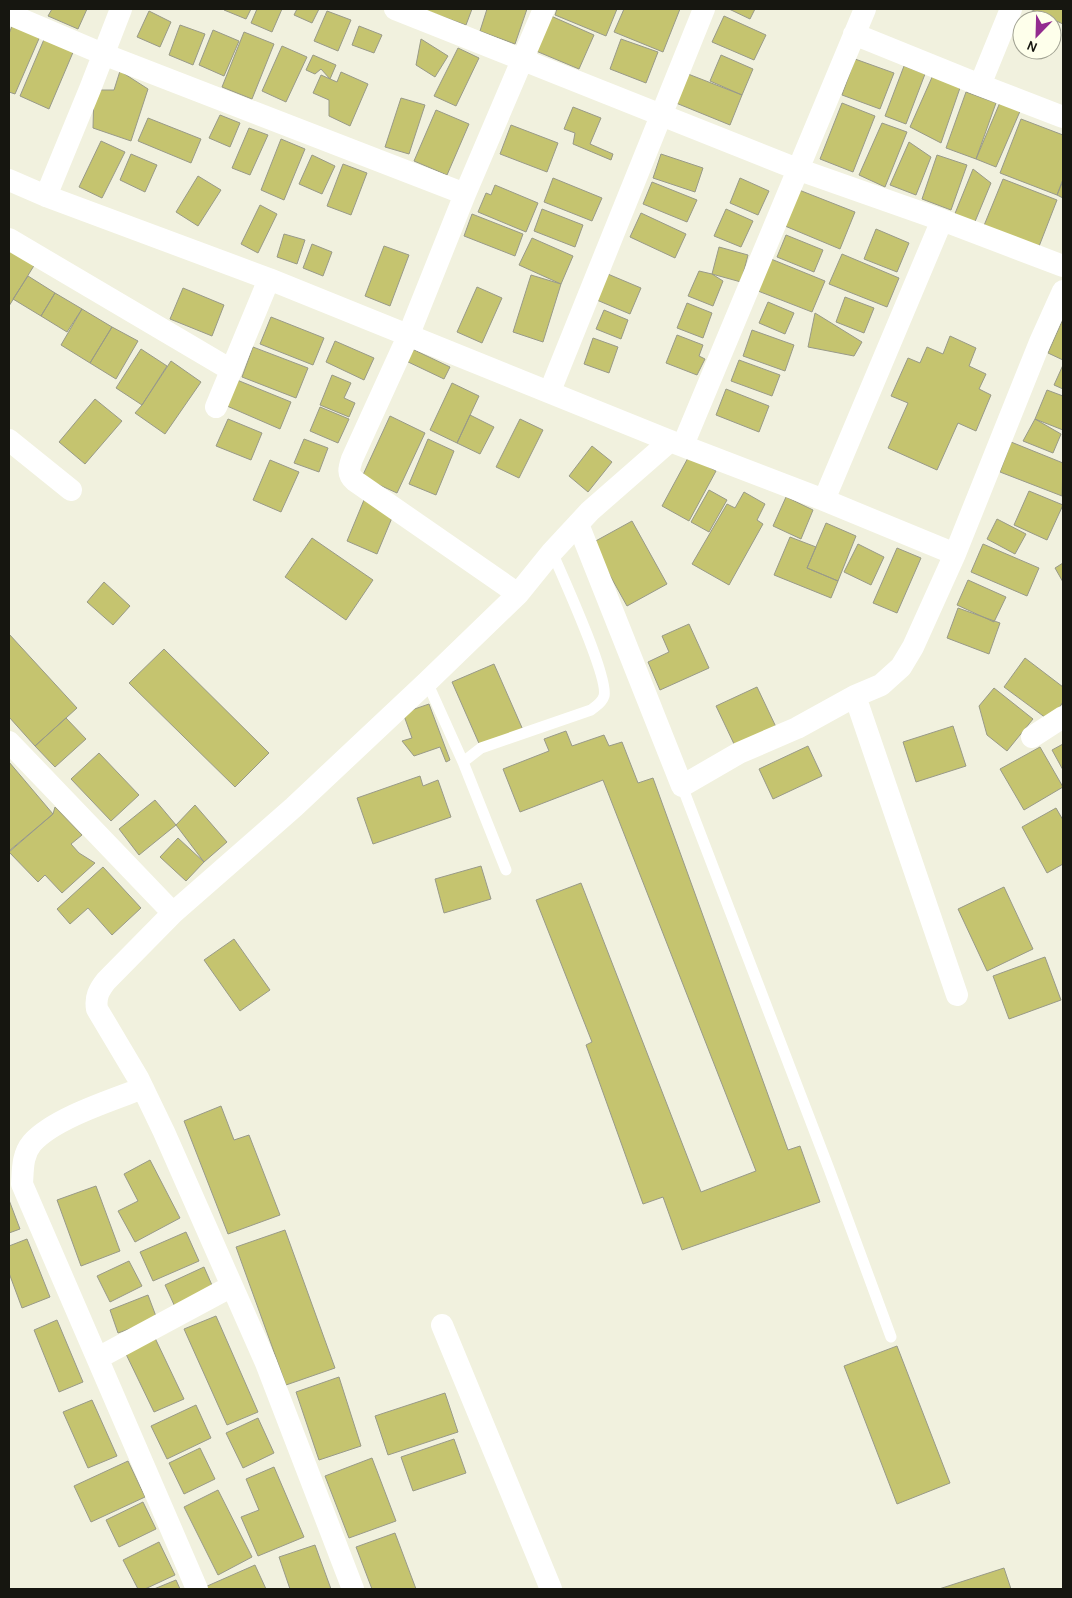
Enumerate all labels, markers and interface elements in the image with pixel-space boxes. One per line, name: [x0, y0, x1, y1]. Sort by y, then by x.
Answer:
north arrow: [1012, 10, 1062, 60]
text: N: [1024, 37, 1040, 56]

